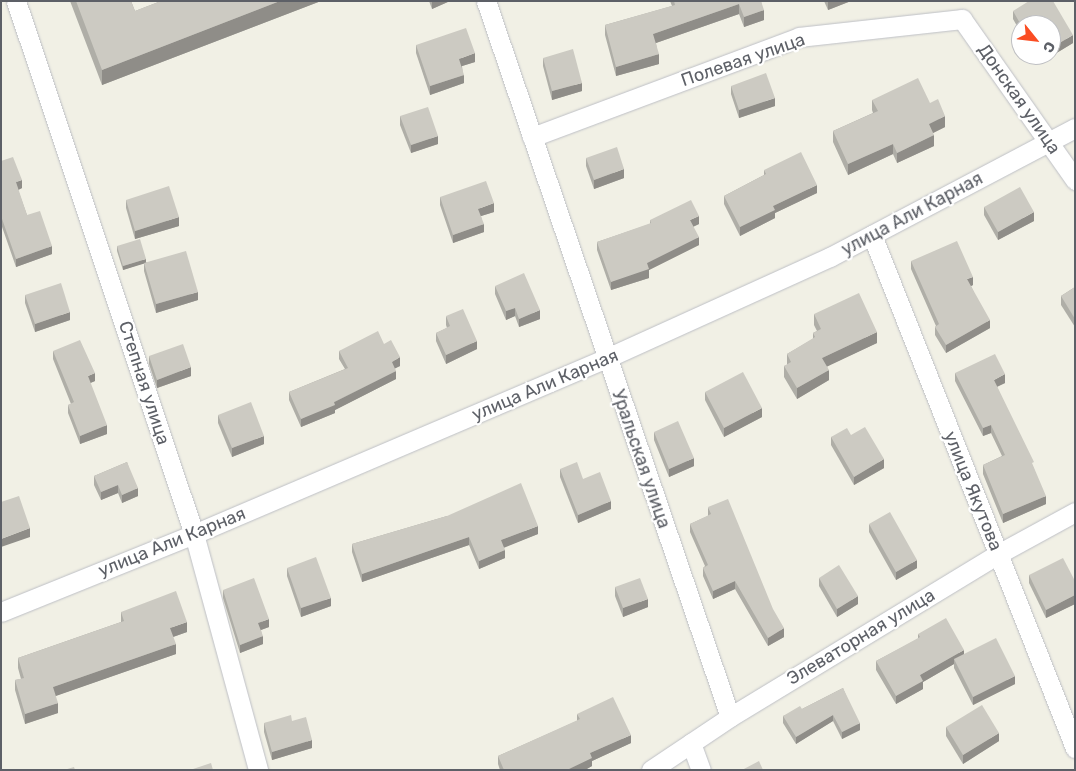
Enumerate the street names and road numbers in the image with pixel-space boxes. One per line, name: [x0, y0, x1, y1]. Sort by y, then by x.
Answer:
street label: Полевая улица: [678, 29, 808, 91]
street label: Донская улица: [973, 40, 1065, 158]
street label: улица Али Карная: [838, 168, 986, 260]
street label: Степная улица: [114, 318, 174, 448]
street label: улица Али Карная: [469, 344, 621, 426]
street label: Уральская улица: [607, 387, 675, 531]
street label: улица Якутова: [939, 428, 1007, 554]
street label: улица Али Карная: [95, 503, 249, 581]
street label: Элеваторная улица: [783, 584, 939, 690]

